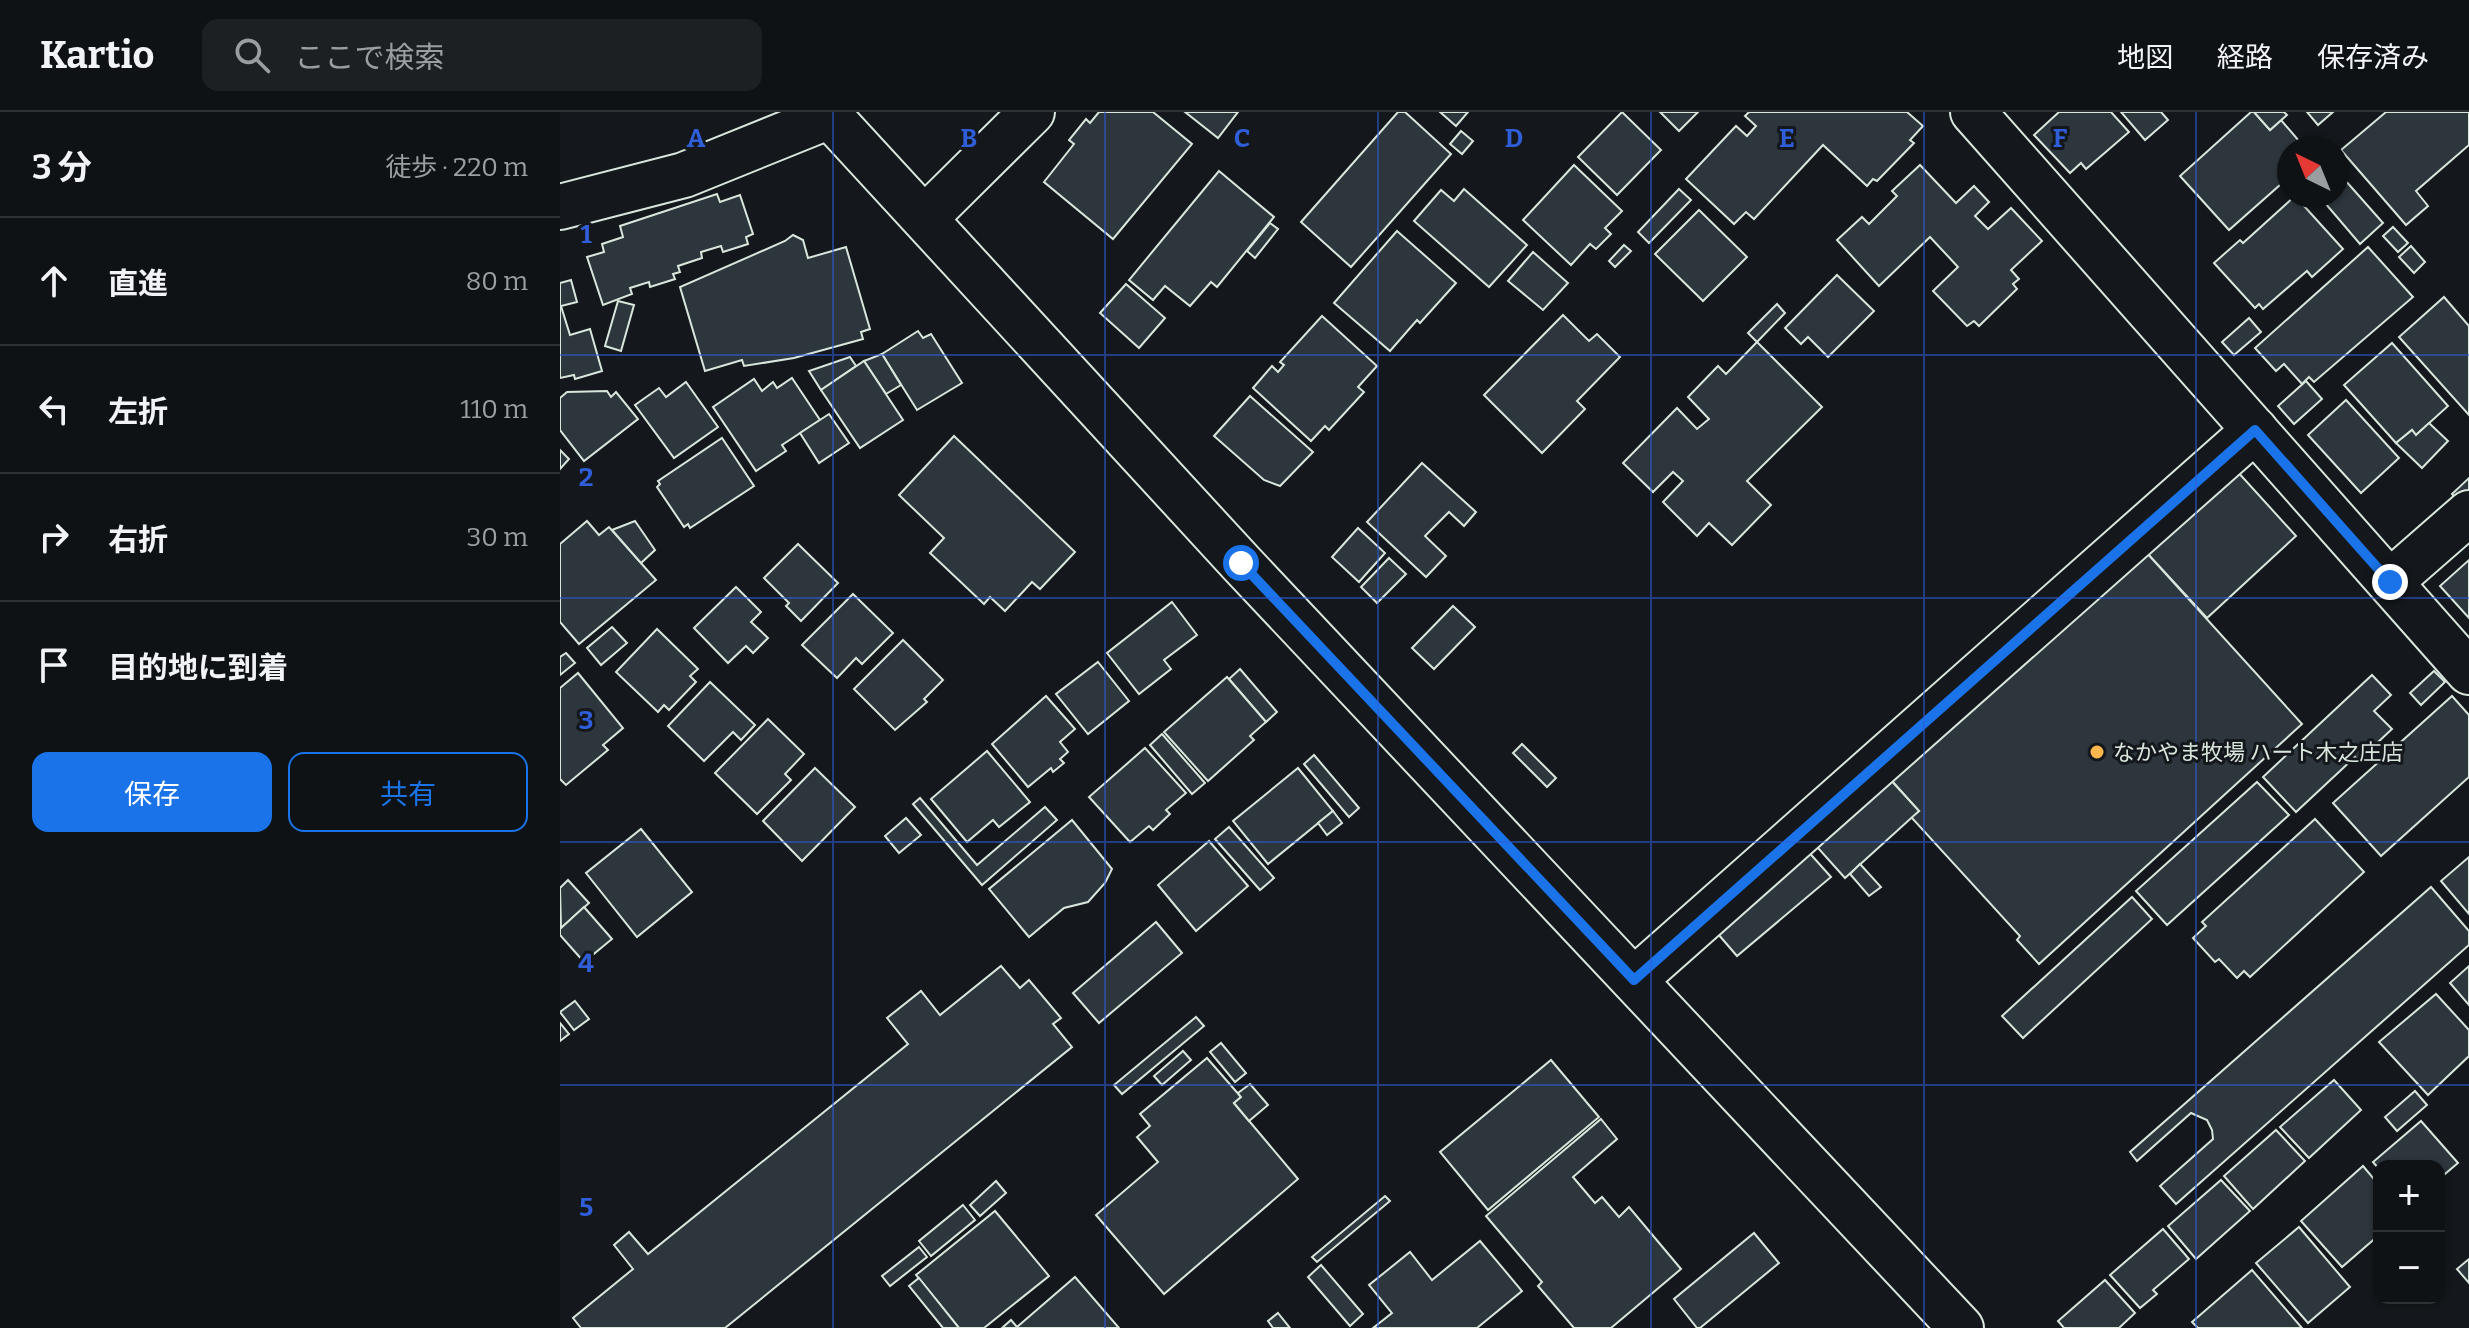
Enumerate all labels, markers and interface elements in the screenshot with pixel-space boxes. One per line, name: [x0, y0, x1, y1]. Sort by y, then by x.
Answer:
search box: [202, 19, 762, 91]
text: Kartio: [40, 32, 154, 78]
icon: search: [230, 33, 274, 77]
text: ここで検索: [294, 40, 444, 76]
text: 地図: [2117, 41, 2173, 74]
text: 経路: [2217, 41, 2273, 74]
text: 保存済み: [2317, 41, 2429, 74]
text: A: [687, 123, 706, 154]
text: B: [961, 123, 977, 154]
text: C: [1234, 123, 1250, 154]
text: D: [1505, 123, 1523, 154]
text: E: [1779, 123, 1795, 154]
text: F: [2053, 123, 2068, 154]
north arrow: [2277, 136, 2349, 208]
text: 3 分: [32, 147, 92, 188]
text: 徒歩 · 220 m: [385, 152, 528, 183]
text: 1: [580, 219, 592, 250]
icon: ahead: [32, 259, 76, 303]
text: 直進: [108, 266, 168, 302]
text: 80 m: [466, 266, 528, 297]
icon: left: [32, 387, 76, 431]
text: 左折: [108, 394, 168, 430]
text: 110 m: [460, 394, 528, 425]
text: 2: [579, 462, 593, 493]
icon: right: [32, 515, 76, 559]
text: 右折: [108, 522, 168, 558]
text: 30 m: [467, 522, 528, 553]
route start: [1223, 545, 1259, 581]
route end: [2372, 564, 2408, 600]
icon: arrive: [32, 643, 76, 687]
text: 目的地に到着: [108, 650, 288, 686]
text: 3: [579, 705, 593, 736]
place label: なかやま牧場 ハート木之庄店: [2113, 739, 2403, 766]
marker: なかやま牧場 ハート木之庄店: [2088, 743, 2106, 761]
button: 保存: [32, 752, 272, 832]
button: 共有: [288, 752, 528, 832]
text: 4: [578, 948, 594, 979]
map controls: [2373, 1160, 2445, 1304]
button: +: [2373, 1160, 2445, 1232]
text: 5: [579, 1192, 593, 1223]
button: −: [2373, 1232, 2445, 1304]

